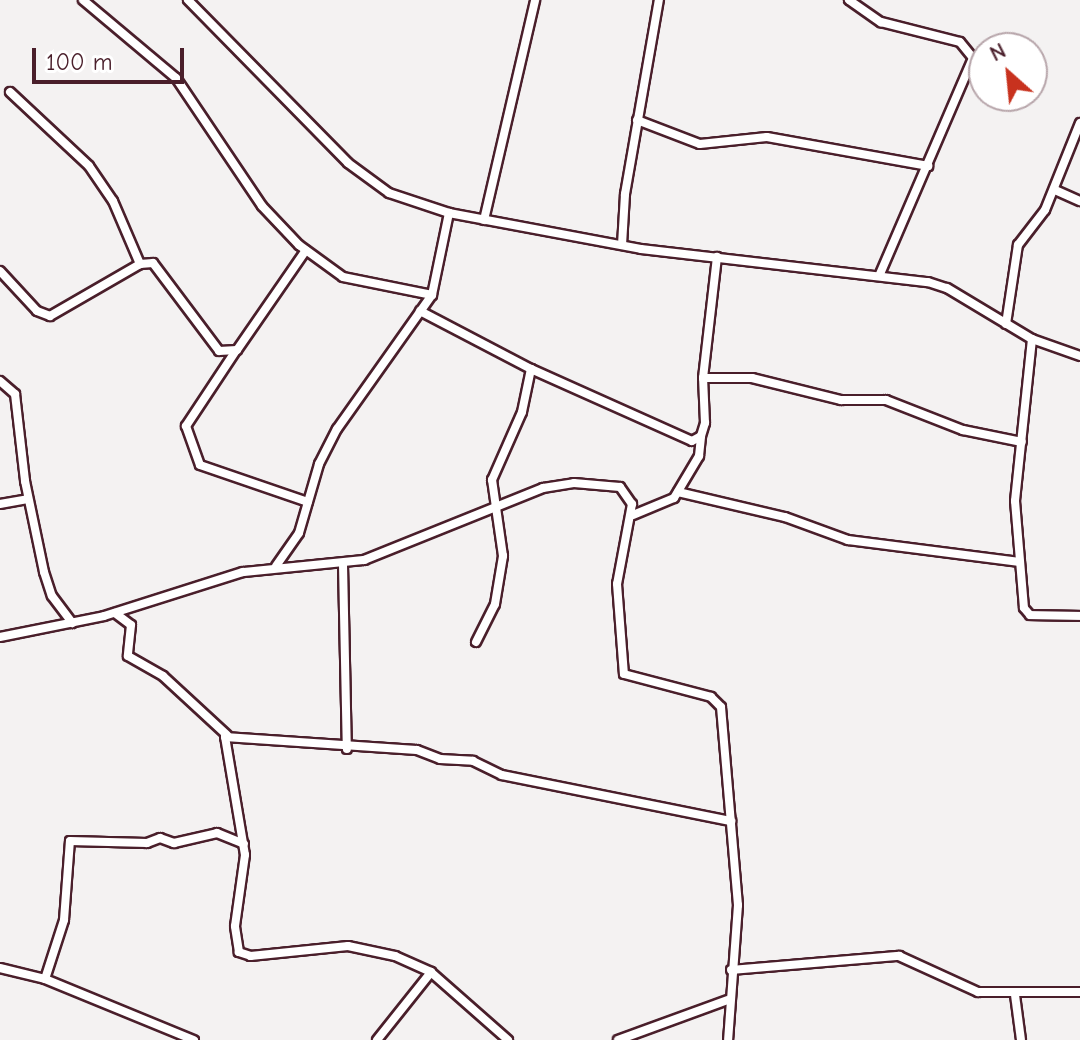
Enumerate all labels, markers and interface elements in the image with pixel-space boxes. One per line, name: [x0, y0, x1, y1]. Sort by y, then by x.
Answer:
scale bar: [36, 32, 188, 82]
north arrow: [968, 32, 1048, 112]
text: N: [986, 38, 1010, 67]
text: 100 m: [46, 48, 113, 76]

